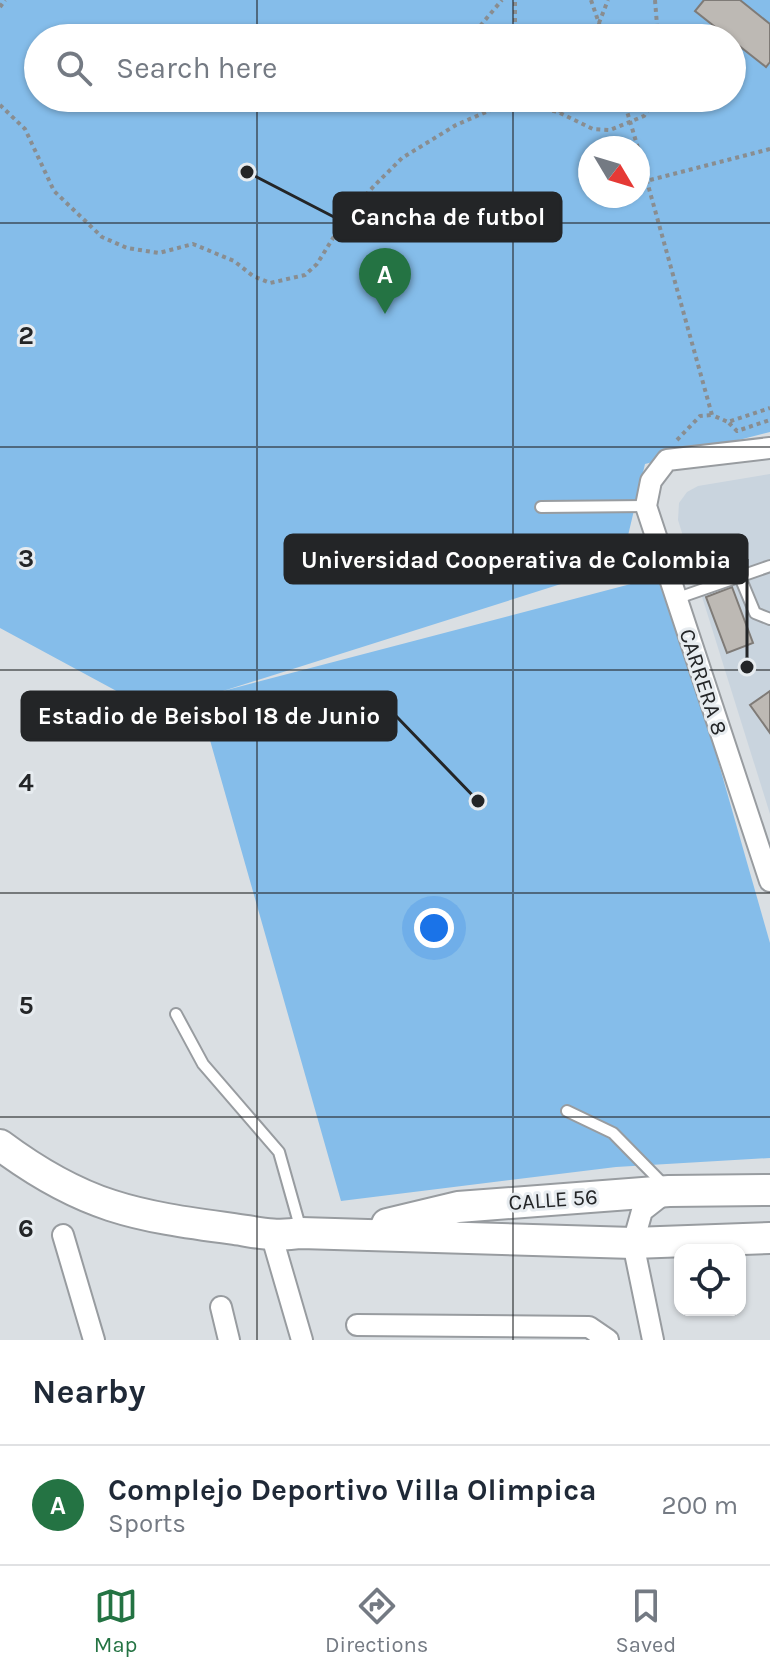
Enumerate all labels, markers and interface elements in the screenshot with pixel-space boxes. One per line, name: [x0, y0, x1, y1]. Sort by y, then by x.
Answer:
search box: [24, 24, 746, 112]
icon: search: [52, 46, 96, 90]
text: Search here: [116, 50, 277, 86]
north arrow: [578, 136, 650, 208]
callout: Cancha de futbol: [334, 193, 561, 241]
text: Cancha de futbol: [351, 203, 545, 231]
pin: A: [359, 248, 411, 314]
text: 2: [18, 320, 34, 351]
callout: Universidad Cooperativa de Colombia: [285, 535, 747, 583]
text: 3: [18, 543, 34, 574]
text: Universidad Cooperativa de Colombia: [301, 546, 731, 574]
street label: CARRERA 8: [674, 626, 732, 738]
callout: Estadio de Beisbol 18 de Junio: [22, 692, 396, 740]
text: Estadio de Beisbol 18 de Junio: [38, 702, 380, 730]
text: 4: [18, 767, 34, 798]
your location: [414, 908, 454, 948]
text: 5: [18, 990, 34, 1021]
street label: CALLE 56: [508, 1184, 598, 1216]
text: 6: [18, 1213, 34, 1244]
map controls: [674, 1244, 746, 1316]
button: locate: [674, 1244, 746, 1316]
text: Nearby: [32, 1372, 146, 1412]
text: Complejo Deportivo Villa Olimpica: [108, 1472, 597, 1508]
text: A: [50, 1490, 66, 1521]
text: 200 m: [662, 1490, 738, 1521]
text: Sports: [108, 1508, 186, 1539]
tab: Map: [94, 1584, 138, 1658]
tab: Directions: [325, 1584, 428, 1658]
tab: Saved: [616, 1584, 676, 1658]

